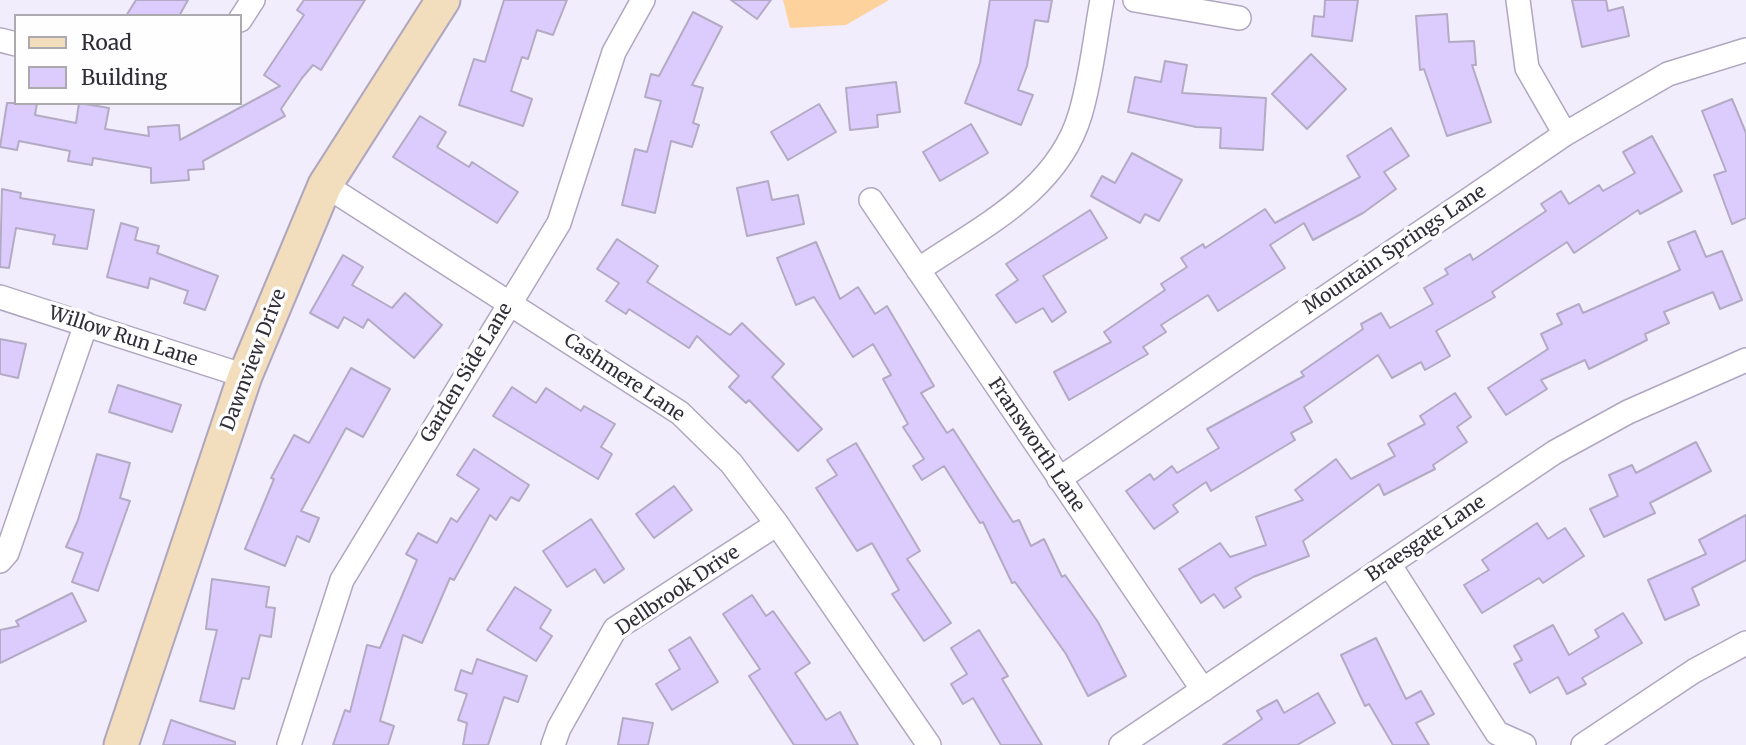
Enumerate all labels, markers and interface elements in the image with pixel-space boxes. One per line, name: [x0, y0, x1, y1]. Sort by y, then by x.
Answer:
legend: [14, 14, 242, 105]
text: Road: [81, 29, 132, 56]
text: Building: [81, 64, 167, 91]
street label: Mountain Springs Lane: [1299, 180, 1491, 320]
street label: Dawnview Drive: [217, 286, 291, 434]
street label: Garden Side Lane: [416, 299, 518, 447]
street label: Willow Run Lane: [46, 302, 200, 372]
street label: Cashmere Lane: [559, 329, 689, 427]
street label: Fransworth Lane: [983, 374, 1089, 516]
street label: Braesgate Lane: [1362, 491, 1490, 587]
street label: Dellbrook Drive: [612, 541, 744, 641]

